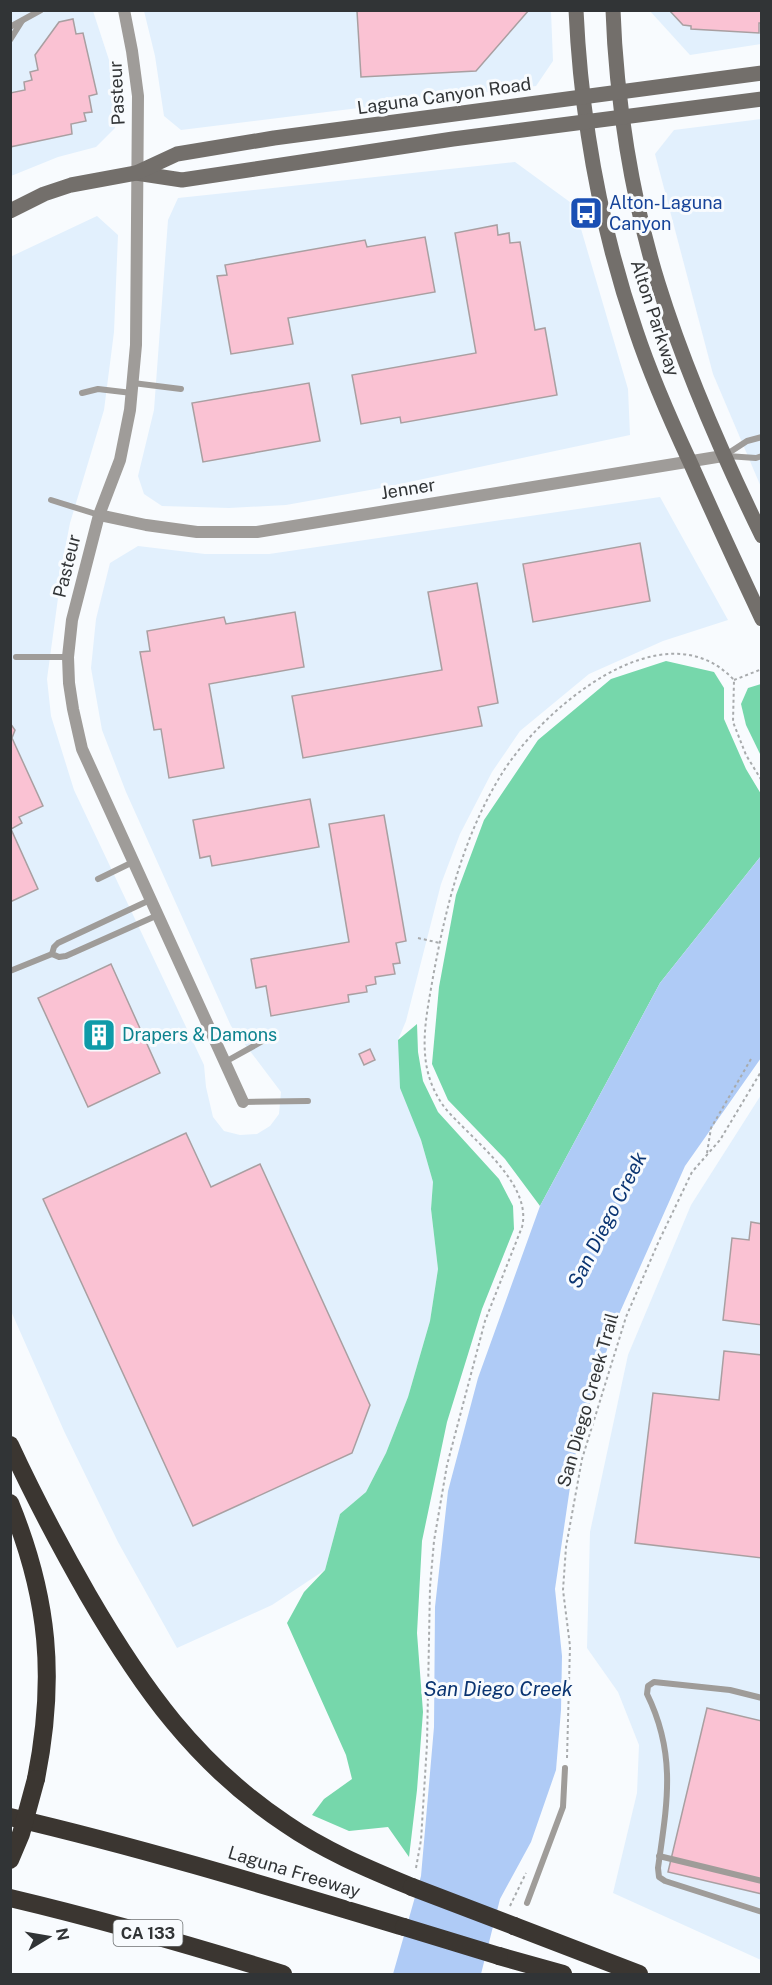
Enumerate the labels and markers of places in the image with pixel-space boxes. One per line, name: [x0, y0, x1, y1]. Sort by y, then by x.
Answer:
place label: Alton-Laguna Canyon: [609, 192, 723, 234]
bus stop icon: Alton-Laguna Canyon: [568, 195, 604, 231]
building icon: Drapers & Damons: [81, 1017, 117, 1053]
place label: Drapers & Damons: [122, 1024, 277, 1045]

